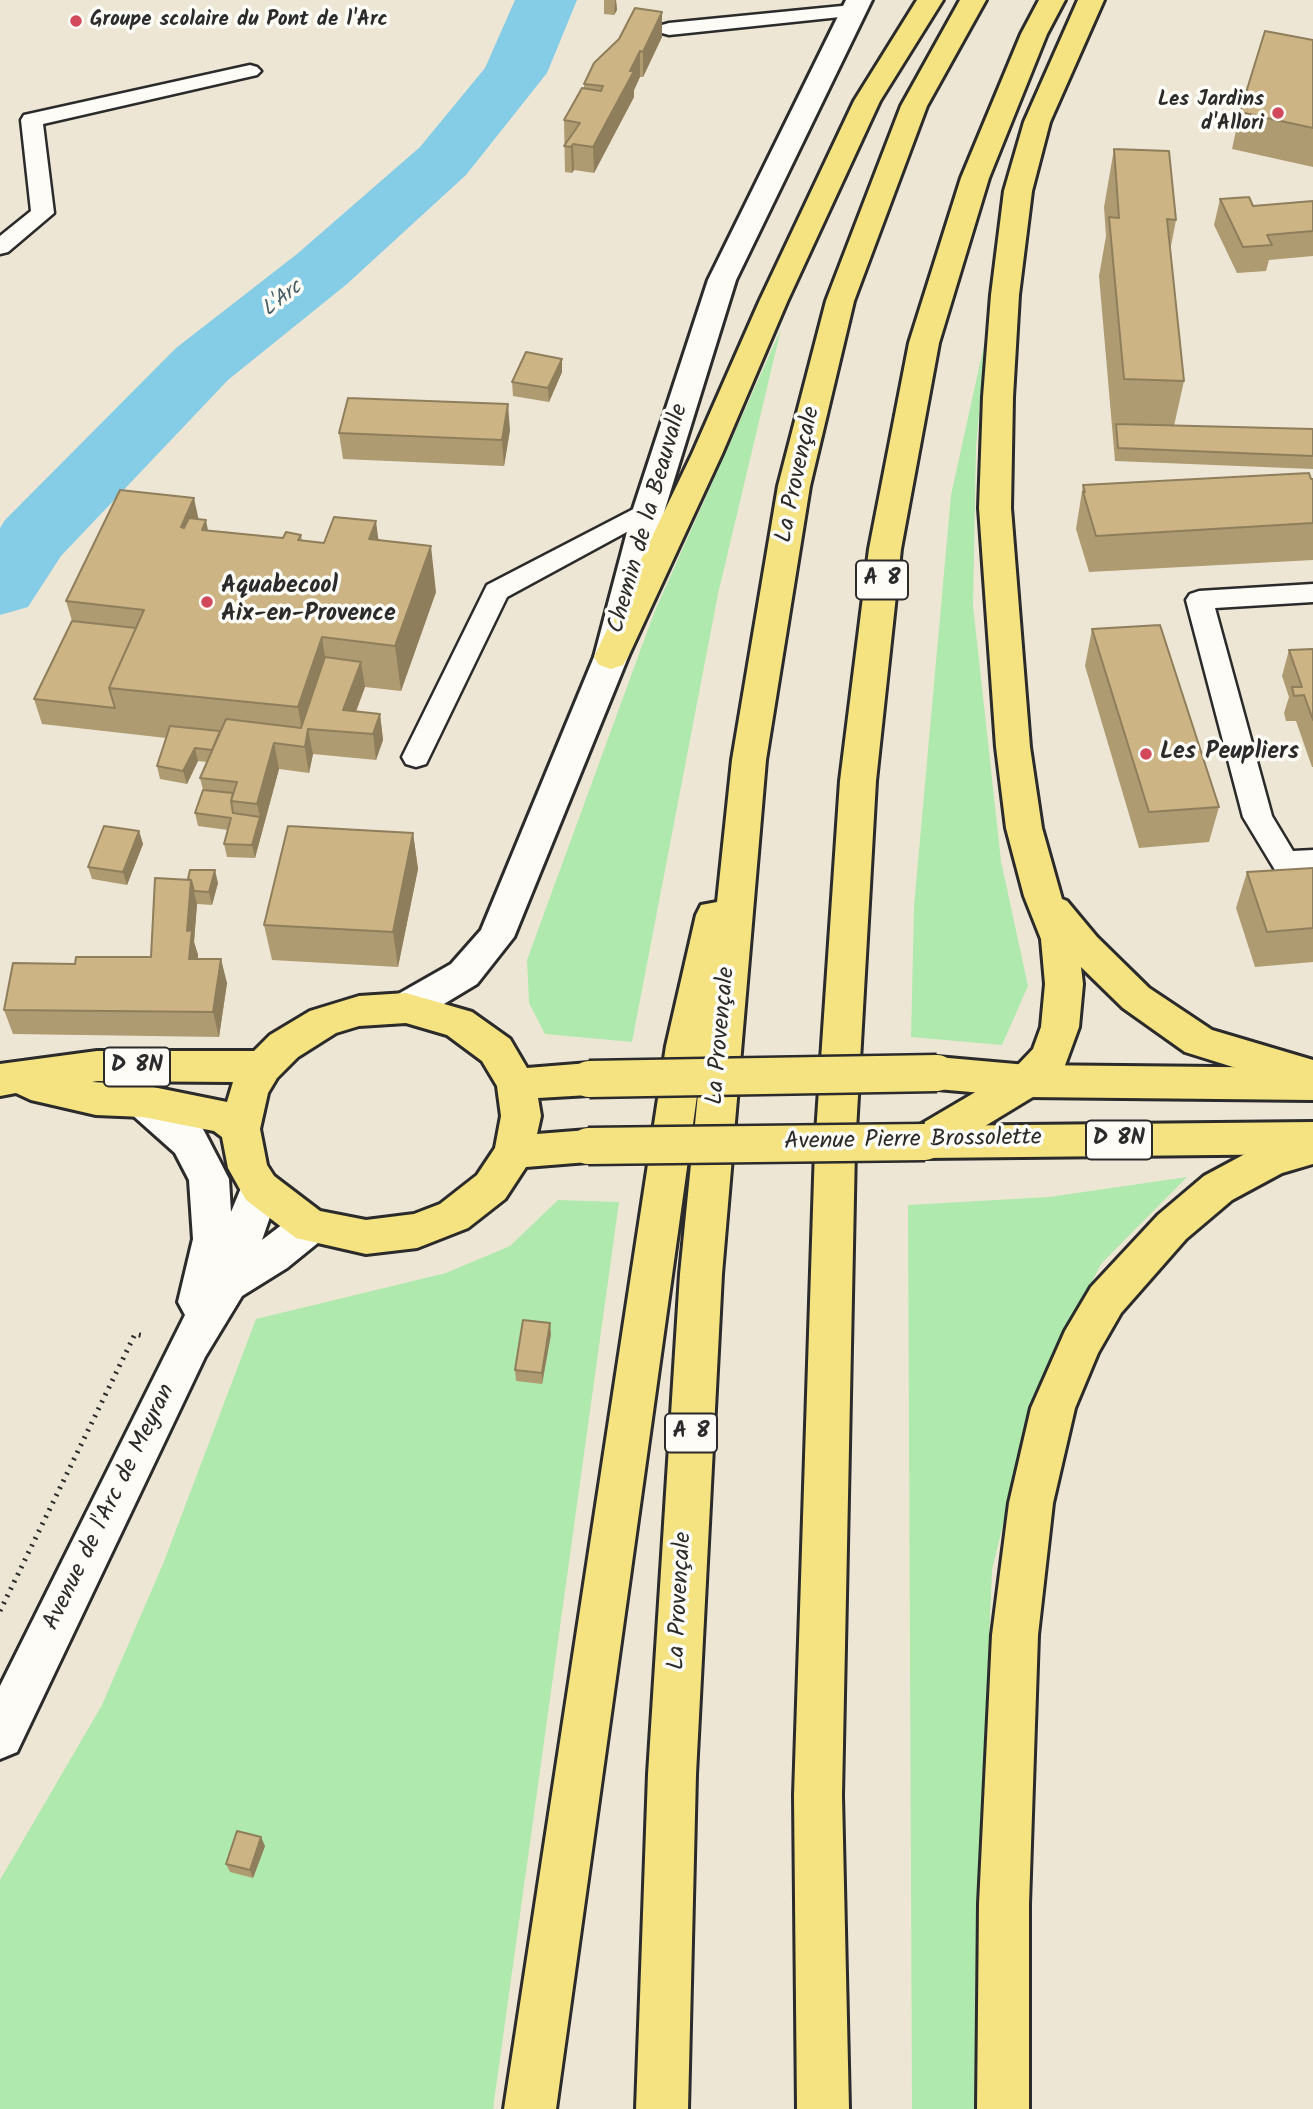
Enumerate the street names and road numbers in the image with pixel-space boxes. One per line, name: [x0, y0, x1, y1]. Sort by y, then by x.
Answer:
street label: Chemin de la Beauvalle: [603, 401, 697, 637]
street label: La Provençale: [772, 404, 828, 546]
road number: A 8: [856, 560, 908, 600]
street label: La Provençale: [703, 966, 743, 1106]
road number: D 8N: [104, 1048, 170, 1086]
road number: D 8N: [1086, 1120, 1152, 1160]
street label: Avenue Pierre Brossolette: [784, 1125, 1042, 1159]
street label: Avenue de l'Arc de Meyran: [39, 1380, 183, 1636]
road number: A 8: [665, 1414, 717, 1452]
street label: La Provençale: [664, 1531, 700, 1671]

